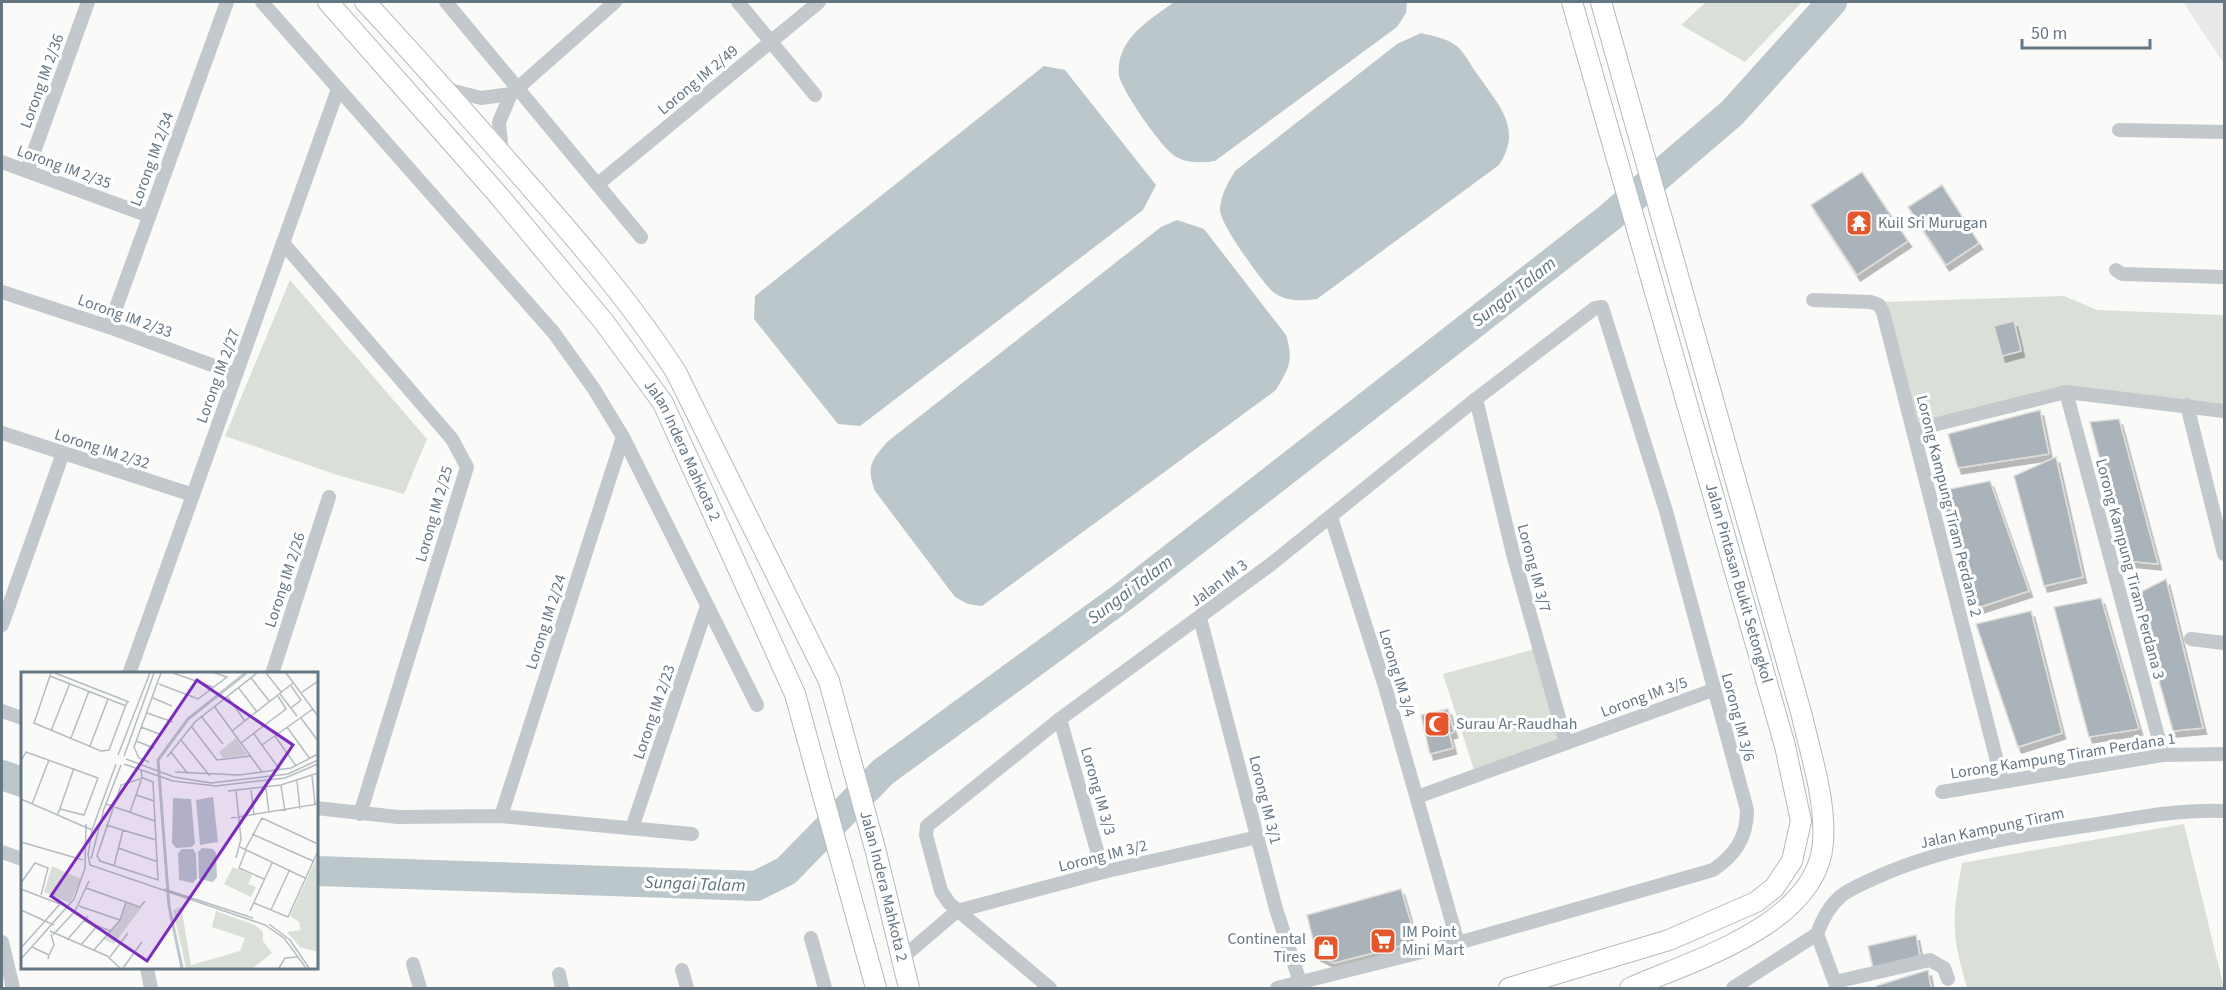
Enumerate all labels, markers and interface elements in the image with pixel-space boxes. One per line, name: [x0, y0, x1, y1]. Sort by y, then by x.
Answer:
scale bar: [2022, 12, 2150, 50]
text: 50 m: [2031, 21, 2067, 46]
street label: Lorong IM 2/36: [15, 31, 69, 131]
street label: Lorong IM 2/49: [653, 40, 743, 120]
street label: Lorong IM 2/34: [125, 109, 179, 209]
street label: Lorong IM 2/35: [14, 140, 114, 194]
temple icon: Kuil Sri Murugan: [1844, 208, 1874, 238]
place label: Kuil Sri Murugan: [1878, 212, 1987, 234]
water label: Sungai Talam: [1466, 251, 1562, 333]
street label: Lorong IM 2/33: [75, 289, 175, 343]
street label: Lorong IM 2/27: [191, 326, 245, 426]
street label: Jalan Indera Mahkota 2: [639, 375, 726, 525]
street label: Lorong Kampung Tiram Perdana 2: [1911, 393, 1987, 619]
street label: Lorong IM 2/32: [52, 423, 152, 475]
street label: Lorong Kampung Tiram Perdana 3: [2090, 456, 2170, 682]
street label: Lorong IM 2/25: [410, 463, 458, 565]
street label: Jalan Pintasan Bukit Setongkol: [1700, 480, 1778, 686]
street label: Lorong IM 3/7: [1512, 521, 1556, 615]
street label: Lorong IM 2/26: [259, 530, 311, 630]
water label: Sungai Talam: [1082, 550, 1178, 630]
street label: Jalan IM 3: [1186, 554, 1252, 612]
street label: Lorong IM 2/24: [520, 572, 572, 672]
street label: Lorong IM 3/4: [1373, 626, 1421, 720]
street label: Lorong IM 2/23: [628, 662, 681, 762]
street label: Lorong IM 3/6: [1716, 670, 1760, 764]
street label: Lorong IM 3/5: [1598, 671, 1691, 723]
inset map: [21, 672, 318, 969]
mosque icon: Surau Ar-Raudhah: [1422, 709, 1452, 739]
place label: Surau Ar-Raudhah: [1456, 713, 1577, 735]
street label: Lorong Kampung Tiram Perdana 1: [1949, 727, 2177, 785]
street label: Lorong IM 3/3: [1075, 744, 1121, 838]
street label: Lorong IM 3/1: [1243, 753, 1287, 847]
street label: Jalan Kampung Tiram: [1918, 802, 2066, 854]
street label: Jalan Indera Mahkota 2: [854, 808, 913, 964]
street label: Lorong IM 3/2: [1056, 834, 1150, 878]
water label: Sungai Talam: [644, 870, 746, 898]
place label: IM Point Mini Mart: [1402, 921, 1465, 961]
supermarket icon: IM Point Mini Mart: [1368, 926, 1398, 956]
place label: Continental Tires: [1227, 928, 1306, 968]
shop icon: Continental Tires: [1311, 933, 1341, 963]

